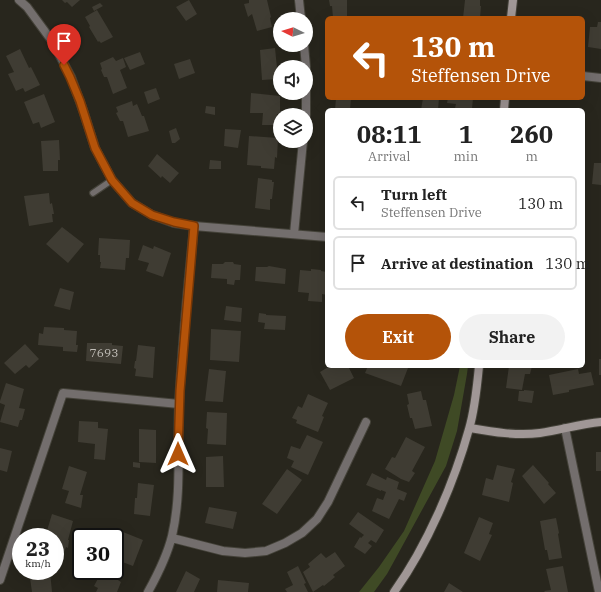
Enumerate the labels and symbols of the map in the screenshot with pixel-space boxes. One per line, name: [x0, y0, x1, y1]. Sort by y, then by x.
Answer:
north arrow: [273, 12, 313, 52]
pin: [47, 24, 81, 65]
house number: 7693: [90, 345, 118, 360]
position arrow: [157, 433, 199, 475]
speed limit sign: 30: [72, 528, 124, 580]

